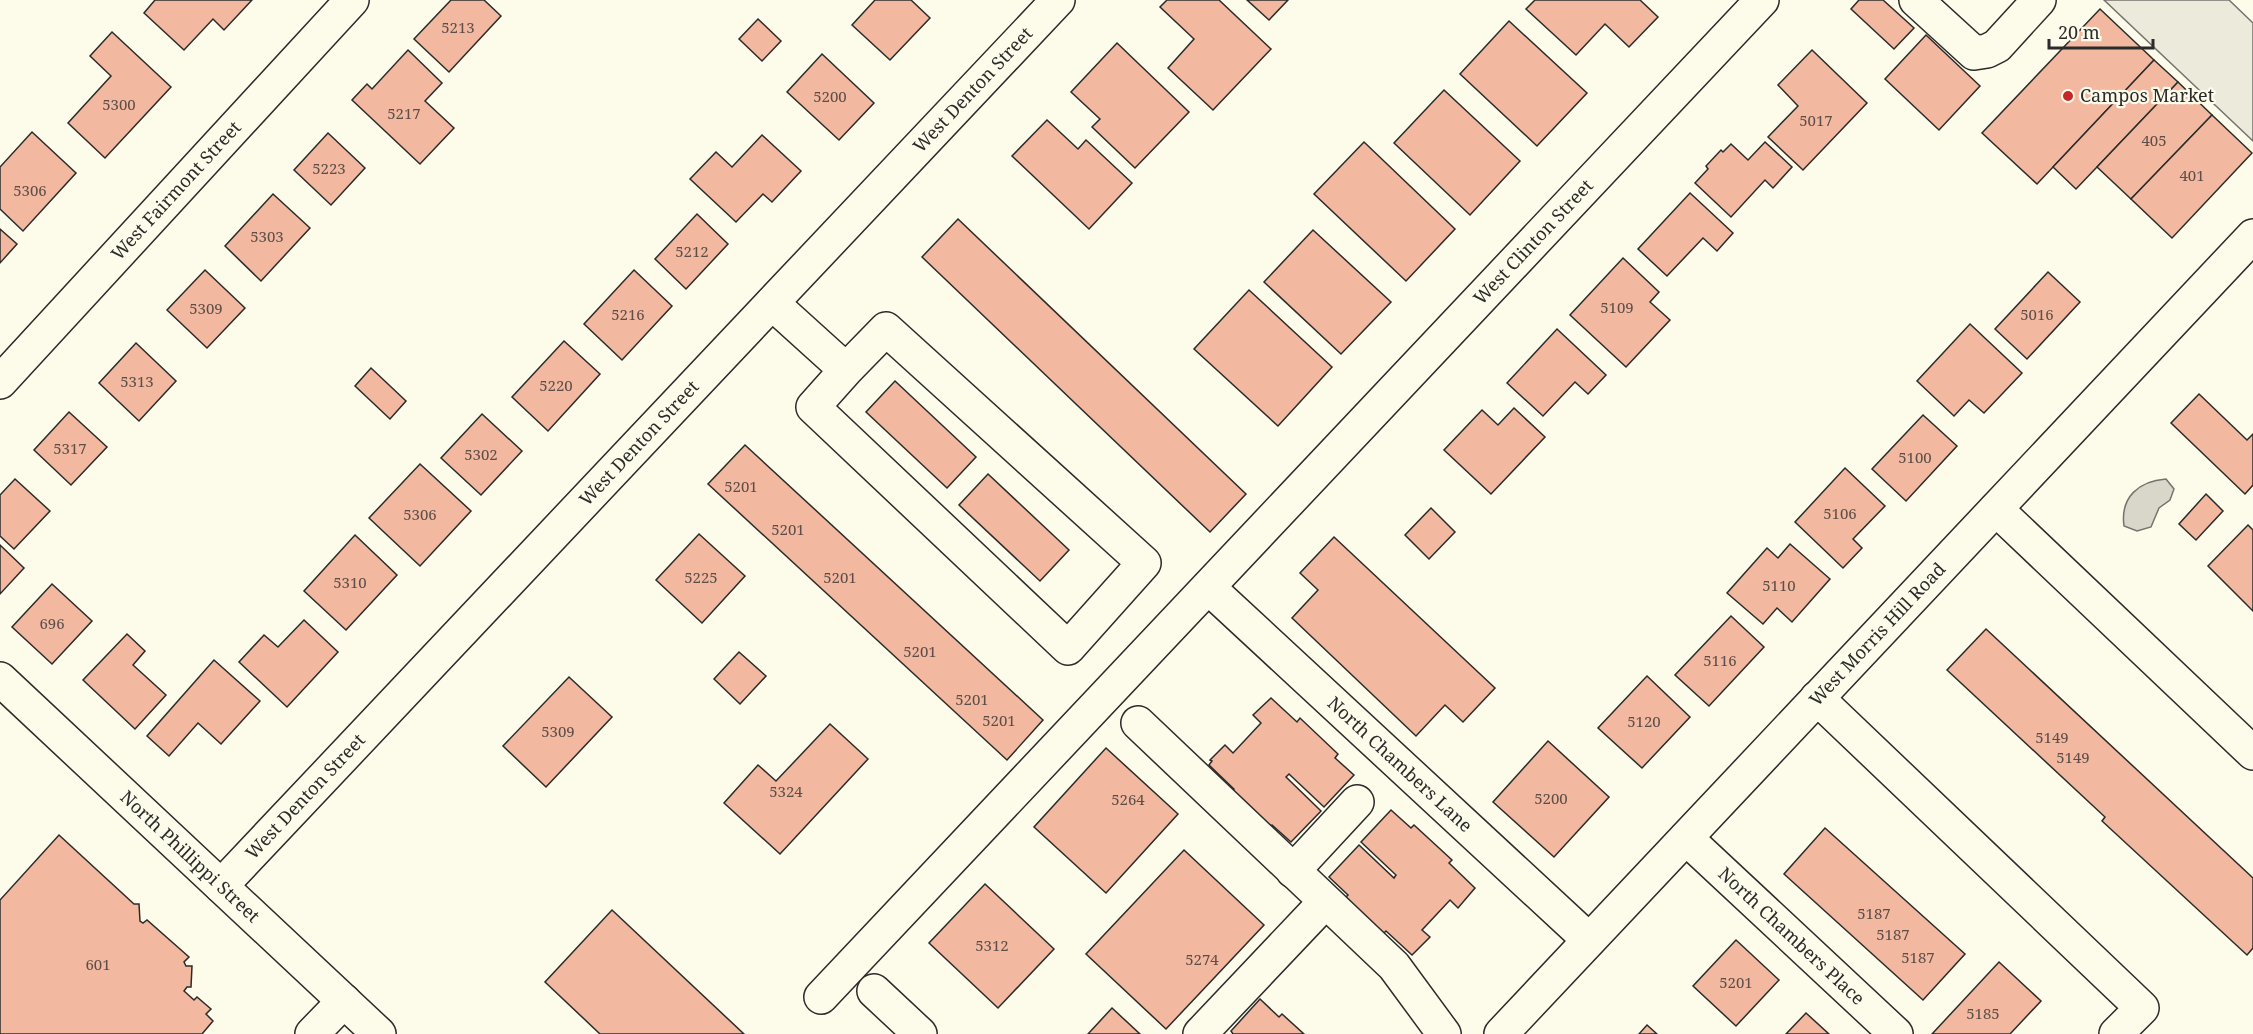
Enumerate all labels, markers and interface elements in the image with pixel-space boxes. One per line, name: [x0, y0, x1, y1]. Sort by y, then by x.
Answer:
scale bar: [2049, 12, 2152, 50]
house number: 5213: [441, 17, 475, 37]
text: 20 m: [2058, 20, 2100, 44]
street label: West Denton Street: [907, 21, 1037, 157]
place label: Campos Market: [2080, 83, 2214, 107]
house number: 5200: [813, 86, 847, 106]
marker: Campos Market: [2061, 89, 2075, 103]
house number: 5300: [102, 94, 136, 114]
house number: 5217: [387, 103, 421, 123]
house number: 5017: [1799, 110, 1833, 130]
street label: West Fairmont Street: [105, 115, 246, 265]
house number: 405: [2141, 130, 2167, 150]
house number: 5223: [312, 158, 346, 178]
house number: 401: [2179, 165, 2205, 185]
street label: West Clinton Street: [1468, 174, 1598, 309]
house number: 5306: [13, 180, 47, 200]
house number: 5303: [250, 226, 284, 246]
house number: 5212: [675, 241, 709, 261]
house number: 5109: [1600, 297, 1634, 317]
house number: 5309: [189, 298, 223, 318]
house number: 5216: [611, 304, 645, 324]
house number: 5016: [2020, 304, 2054, 324]
house number: 5313: [120, 371, 154, 391]
house number: 5220: [539, 375, 573, 395]
street label: West Denton Street: [573, 375, 704, 511]
house number: 5317: [53, 438, 87, 458]
house number: 5302: [464, 444, 498, 464]
house number: 5100: [1898, 447, 1932, 467]
house number: 5201: [724, 476, 758, 496]
house number: 5106: [1823, 503, 1857, 523]
house number: 5306: [403, 504, 437, 524]
house number: 5201: [771, 519, 805, 539]
street label: West Morris Hill Road: [1803, 557, 1950, 711]
house number: 5225: [684, 567, 718, 587]
house number: 5201: [823, 567, 857, 587]
house number: 5310: [333, 572, 367, 592]
house number: 5110: [1762, 575, 1796, 595]
house number: 696: [39, 613, 65, 633]
house number: 5201: [903, 641, 937, 661]
house number: 5116: [1703, 650, 1737, 670]
house number: 5201: [955, 689, 989, 709]
street label: North Chambers Lane: [1323, 691, 1478, 837]
house number: 5201: [982, 710, 1016, 730]
house number: 5120: [1627, 711, 1661, 731]
house number: 5309: [541, 721, 575, 741]
house number: 5149: [2035, 727, 2069, 747]
street label: West Denton Street: [240, 728, 370, 864]
house number: 5149: [2056, 747, 2090, 767]
house number: 5324: [769, 781, 803, 801]
street label: North Phillippi Street: [115, 785, 265, 927]
house number: 5200: [1534, 788, 1568, 808]
house number: 5264: [1111, 789, 1145, 809]
street label: North Chambers Place: [1714, 861, 1870, 1010]
house number: 5187: [1857, 903, 1891, 923]
house number: 5187: [1876, 924, 1910, 944]
house number: 5312: [975, 935, 1009, 955]
house number: 5187: [1901, 947, 1935, 967]
house number: 5274: [1185, 949, 1219, 969]
house number: 601: [85, 954, 111, 974]
house number: 5201: [1719, 972, 1753, 992]
house number: 5185: [1966, 1003, 2000, 1023]

